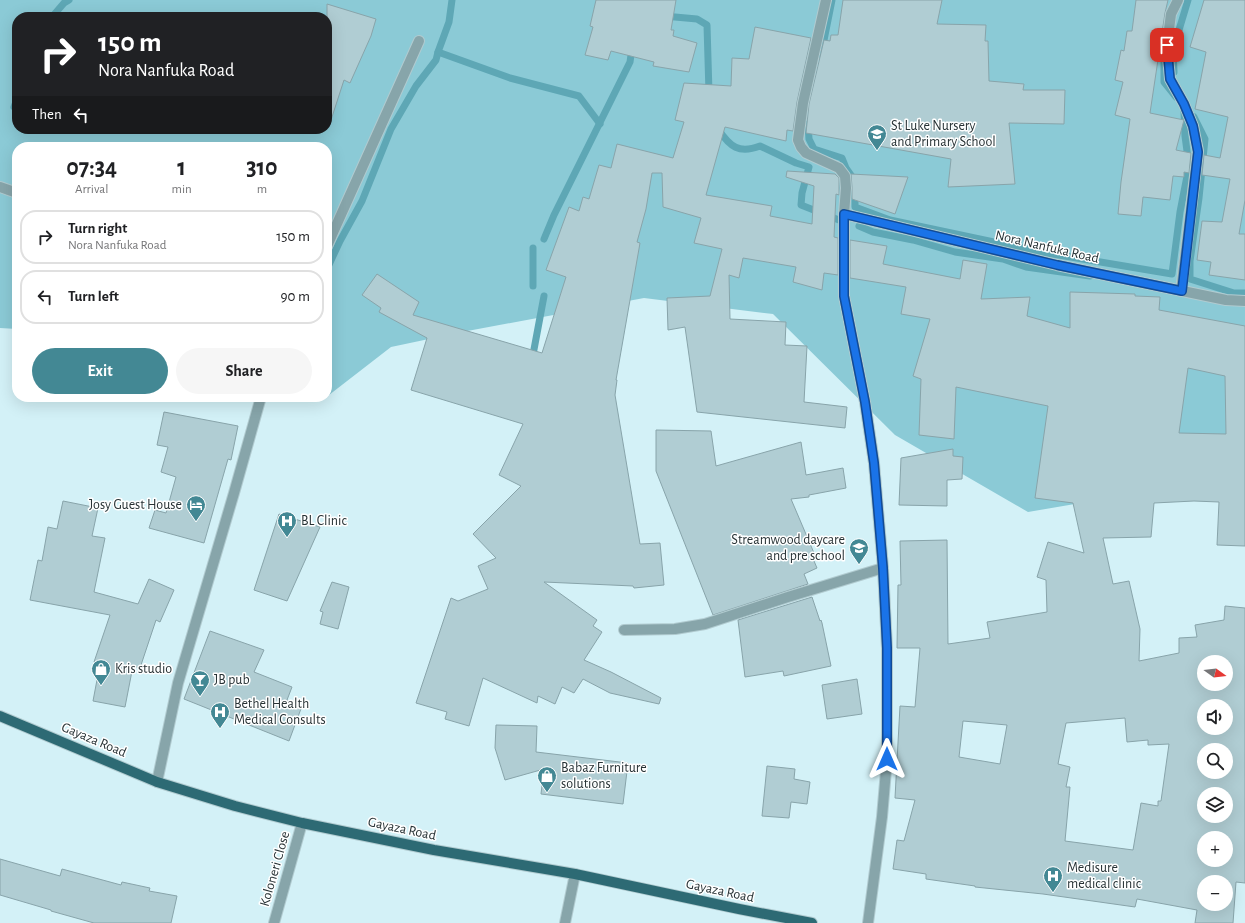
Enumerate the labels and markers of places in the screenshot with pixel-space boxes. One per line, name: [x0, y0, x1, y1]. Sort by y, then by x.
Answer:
pin: [1150, 28, 1184, 62]
place label: St Luke Nursery and Primary School: [891, 119, 996, 149]
school or university icon: St Luke Nursery and Primary School: [866, 123, 888, 151]
hotel icon: Josy Guest House: [185, 494, 207, 522]
place label: Josy Guest House: [89, 498, 182, 512]
hospital icon: BL Clinic: [276, 510, 298, 538]
place label: BL Clinic: [301, 514, 347, 528]
place label: Streamwood daycare and pre school: [731, 533, 845, 563]
school or university icon: Streamwood daycare and pre school: [848, 537, 870, 565]
shop icon: Kris studio: [90, 658, 112, 686]
place label: Kris studio: [115, 662, 172, 676]
bar icon: JB pub: [189, 669, 211, 697]
place label: JB pub: [214, 673, 250, 687]
place label: Bethel Health Medical Consults: [234, 697, 326, 727]
hospital icon: Bethel Health Medical Consults: [209, 701, 231, 729]
place label: Babaz Furniture solutions: [561, 761, 647, 791]
shop icon: Babaz Furniture solutions: [536, 765, 558, 793]
place label: Medisure medical clinic: [1067, 861, 1142, 891]
hospital icon: Medisure medical clinic: [1042, 865, 1064, 893]

